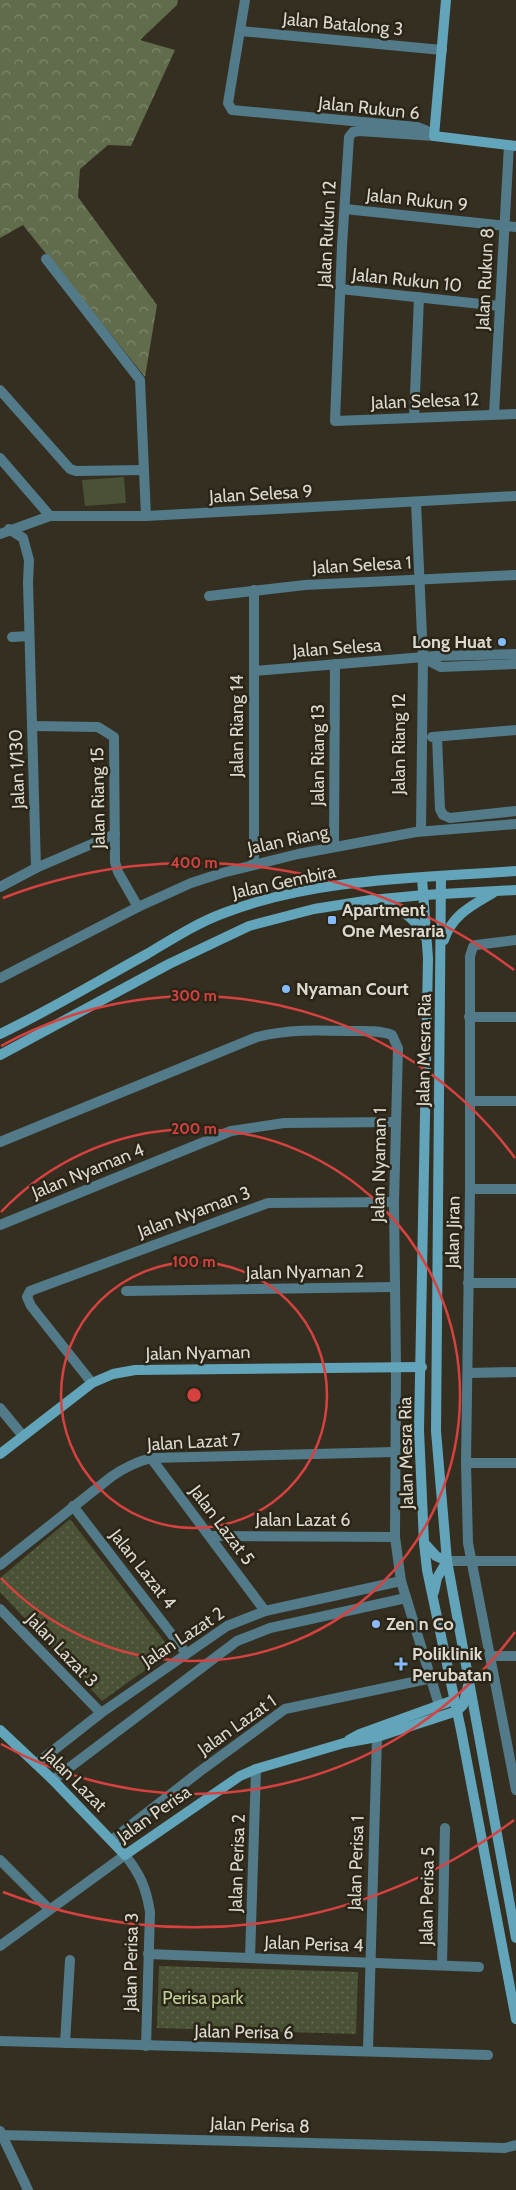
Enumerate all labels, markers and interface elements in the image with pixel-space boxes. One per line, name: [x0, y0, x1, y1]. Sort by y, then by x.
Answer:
street label: Jalan Batalong 3: [281, 8, 404, 40]
street label: Jalan Rukun 6: [316, 92, 421, 124]
street label: Jalan Rukun 12: [313, 180, 341, 289]
street label: Jalan Rukun 9: [364, 184, 469, 216]
street label: Jalan Rukun 8: [471, 227, 499, 332]
street label: Jalan Rukun 10: [350, 263, 463, 297]
street label: Jalan Selesa 12: [369, 388, 480, 414]
street label: Jalan Selesa 9: [208, 480, 313, 508]
street label: Jalan Selesa 1: [311, 551, 412, 579]
place label: Long Huat: [412, 631, 492, 653]
street label: Jalan Selesa: [291, 634, 383, 662]
marker: Long Huat: [496, 636, 508, 648]
street label: Jalan Riang 14: [226, 675, 248, 778]
street label: Jalan Riang 12: [388, 693, 410, 796]
street label: Jalan Riang 13: [307, 704, 329, 807]
street label: Jalan 1/130: [5, 729, 29, 810]
street label: Jalan Riang 15: [86, 747, 110, 850]
street label: Jalan Riang: [245, 820, 332, 860]
text: 400 m: [171, 854, 217, 872]
street label: Jalan Gembira: [229, 860, 338, 904]
place label: Apartment One Mesraria: [342, 899, 445, 942]
marker: Apartment One Mesraria: [326, 914, 338, 926]
place label: Nyaman Court: [296, 978, 409, 1000]
marker: Nyaman Court: [280, 983, 292, 995]
text: 300 m: [171, 987, 217, 1005]
street label: Jalan Mesra Ria: [412, 993, 436, 1107]
street label: Jalan Nyaman 1: [367, 1108, 391, 1223]
text: 200 m: [171, 1120, 217, 1138]
street label: Jalan Nyaman 4: [28, 1138, 147, 1204]
street label: Jalan Nyaman 3: [134, 1181, 253, 1243]
street label: Jalan Jiran: [441, 1196, 465, 1269]
text: 100 m: [172, 1253, 216, 1271]
street label: Jalan Nyaman 2: [245, 1260, 364, 1284]
street label: Jalan Nyaman: [144, 1341, 251, 1365]
centre of rings: [185, 1386, 203, 1404]
street label: Jalan Mesra Ria: [394, 1396, 418, 1510]
street label: Jalan Lazat 7: [146, 1429, 241, 1455]
street label: Jalan Lazat 5: [184, 1480, 259, 1569]
street label: Jalan Lazat 6: [255, 1509, 351, 1531]
street label: Jalan Lazat 4: [104, 1524, 181, 1613]
street label: Jalan Lazat 2: [137, 1602, 228, 1672]
street label: Jalan Lazat 3: [21, 1608, 103, 1692]
place label: Zen n Co: [386, 1613, 454, 1635]
marker: Zen n Co: [370, 1618, 382, 1630]
place label: Poliklinik Perubatan: [412, 1643, 492, 1686]
marker: Poliklinik Perubatan: [394, 1657, 408, 1671]
street label: Jalan Lazat 1: [193, 1690, 280, 1761]
street label: Jalan Lazat: [38, 1743, 111, 1816]
street label: Jalan Perisa: [112, 1780, 195, 1848]
street label: Jalan Perisa 2: [224, 1813, 250, 1914]
street label: Jalan Perisa 1: [343, 1815, 369, 1912]
street label: Jalan Perisa 5: [415, 1846, 439, 1947]
street label: Jalan Perisa 3: [119, 1912, 143, 2013]
street label: Jalan Perisa 4: [263, 1931, 364, 1957]
park label: Perisa park: [162, 1987, 245, 2009]
street label: Jalan Perisa 6: [193, 2020, 294, 2044]
street label: Jalan Perisa 8: [209, 2112, 310, 2138]

